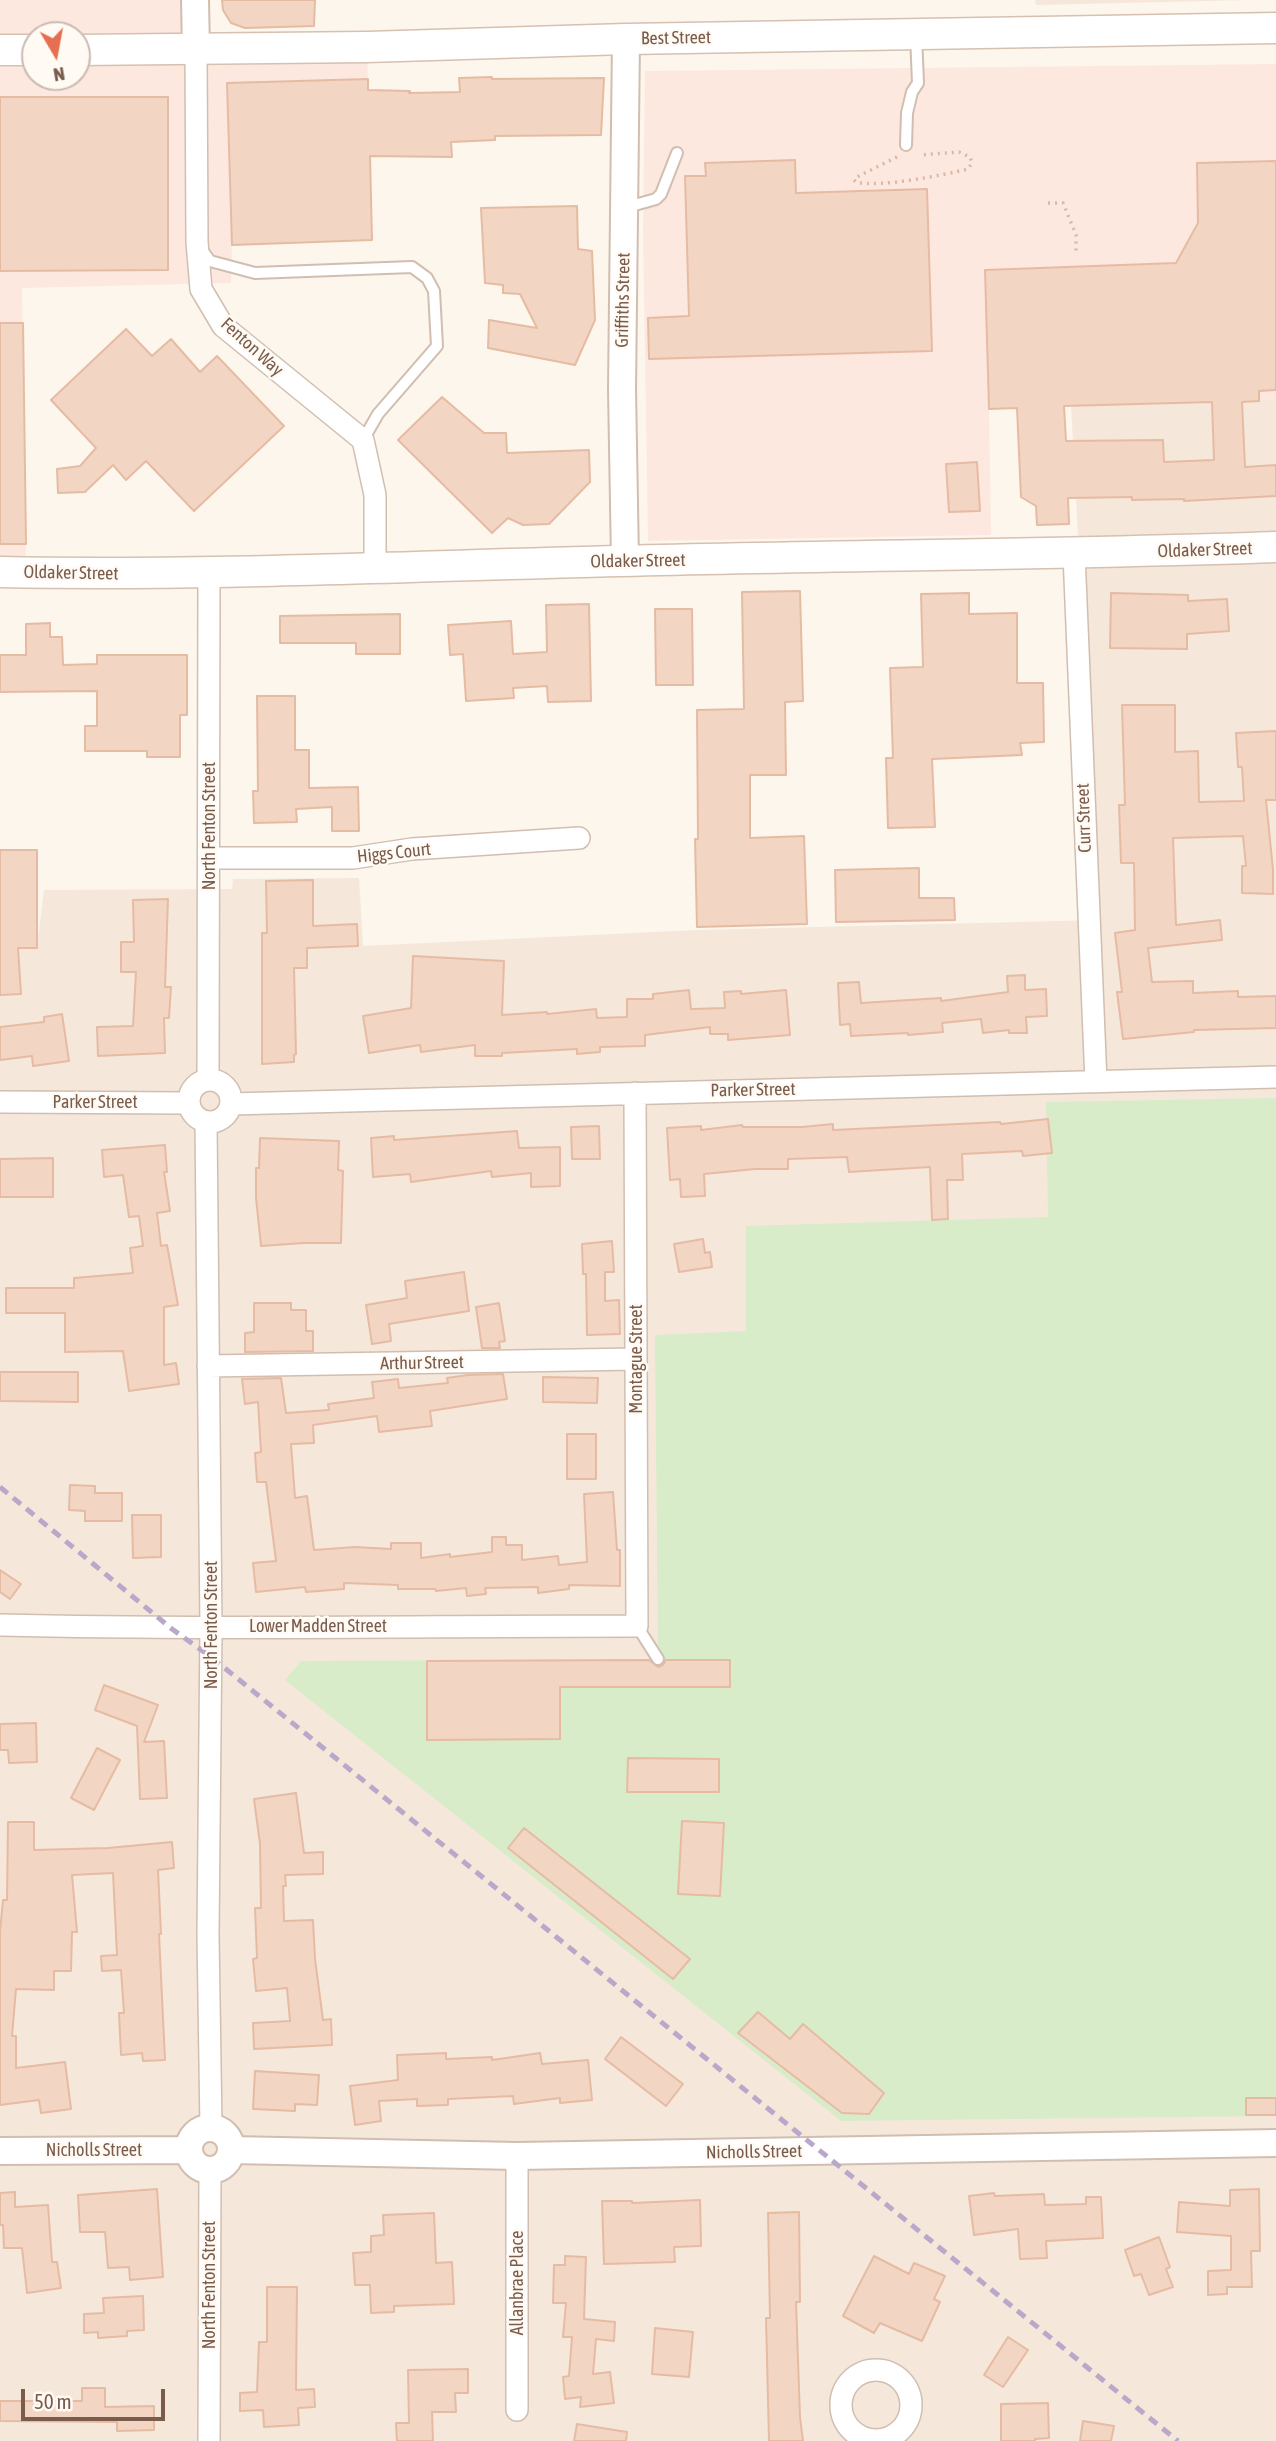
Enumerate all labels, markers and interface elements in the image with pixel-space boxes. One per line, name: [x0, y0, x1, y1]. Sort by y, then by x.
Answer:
north arrow: [21, 21, 91, 91]
street label: Best Street: [641, 27, 711, 49]
text: N: [52, 63, 67, 87]
street label: Griffiths Street: [611, 252, 635, 348]
street label: Fenton Way: [216, 313, 288, 381]
street label: Oldaker Street: [1157, 538, 1253, 562]
street label: Oldaker Street: [590, 549, 686, 573]
street label: Oldaker Street: [23, 561, 119, 585]
street label: North Fenton Street: [198, 762, 220, 890]
street label: Curr Street: [1072, 783, 1096, 853]
street label: Higgs Court: [356, 838, 432, 868]
street label: Parker Street: [710, 1078, 796, 1102]
street label: Parker Street: [52, 1091, 138, 1113]
street label: Montague Street: [625, 1304, 647, 1414]
street label: Arthur Street: [380, 1351, 464, 1375]
street label: North Fenton Street: [200, 1561, 222, 1689]
street label: Lower Madden Street: [249, 1615, 387, 1637]
street label: Nicholls Street: [46, 2139, 142, 2161]
street label: Nicholls Street: [706, 2140, 802, 2164]
street label: North Fenton Street: [198, 2221, 220, 2349]
street label: Allanbrae Place: [506, 2231, 528, 2335]
scale bar: [24, 2374, 168, 2418]
text: 50 m: [34, 2389, 72, 2413]

